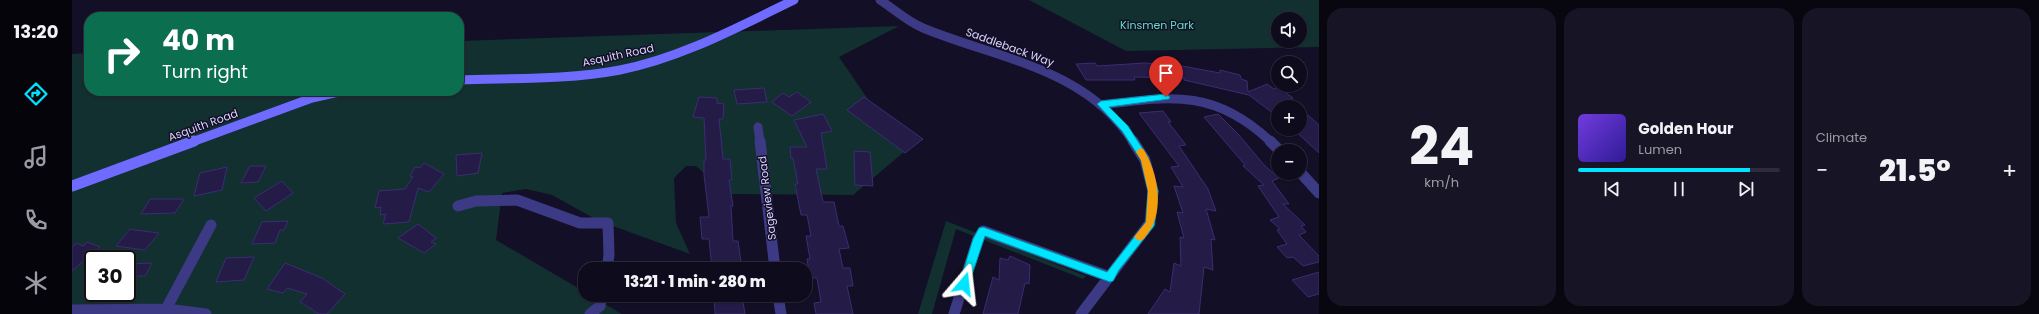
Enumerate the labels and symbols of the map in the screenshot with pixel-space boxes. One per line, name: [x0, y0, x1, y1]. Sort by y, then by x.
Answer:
park label: Kinsmen Park: [1120, 17, 1194, 33]
street label: Saddleback Way: [964, 24, 1057, 71]
street label: Asquith Road: [581, 40, 655, 70]
pin: [1149, 56, 1183, 97]
street label: Asquith Road: [166, 105, 240, 145]
street label: Sageview Road: [754, 155, 780, 241]
speed limit sign: 30: [84, 250, 136, 302]
position arrow: [943, 263, 985, 305]

